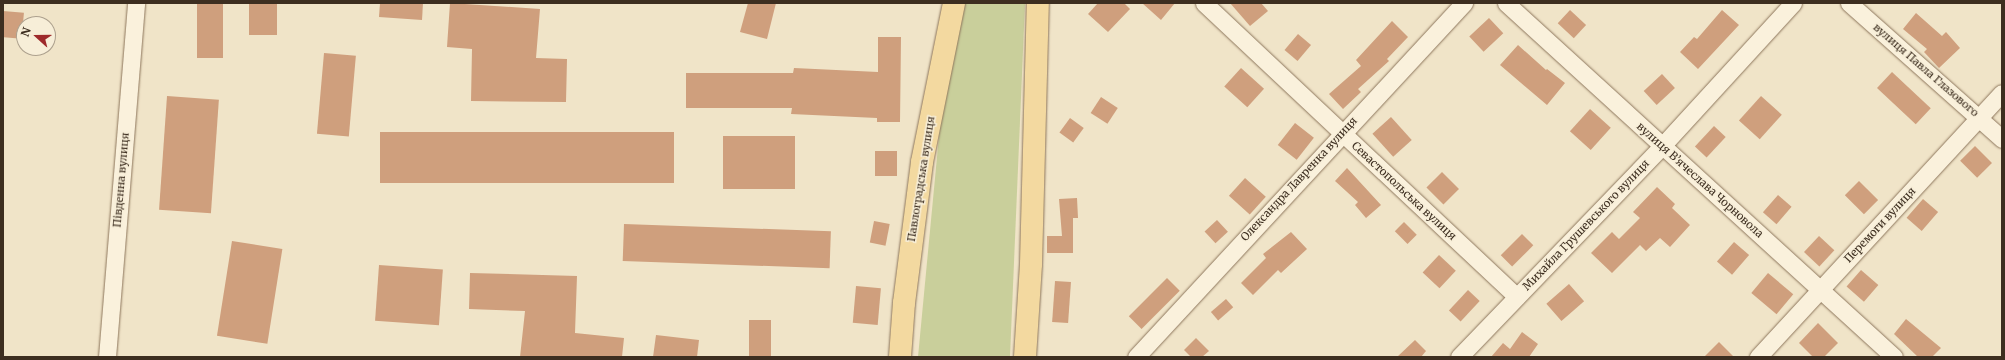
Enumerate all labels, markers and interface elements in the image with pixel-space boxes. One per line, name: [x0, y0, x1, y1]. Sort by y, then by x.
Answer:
north arrow: [16, 16, 56, 56]
street label: вулиця Павла Глазового: [1871, 21, 1981, 119]
text: N: [18, 25, 34, 39]
street label: Олександра Лавренка вулиця: [1238, 114, 1360, 244]
street label: Павлоградська вулиця: [905, 115, 937, 243]
street label: вулиця В’ячеслава Чорновола: [1634, 120, 1766, 240]
street label: Південна вулиця: [110, 132, 132, 228]
street label: Севастопольська вулиця: [1349, 139, 1459, 243]
street label: Михайла Грушевського вулиця: [1520, 157, 1652, 293]
street label: Перемоги вулиця: [1842, 184, 1918, 266]

